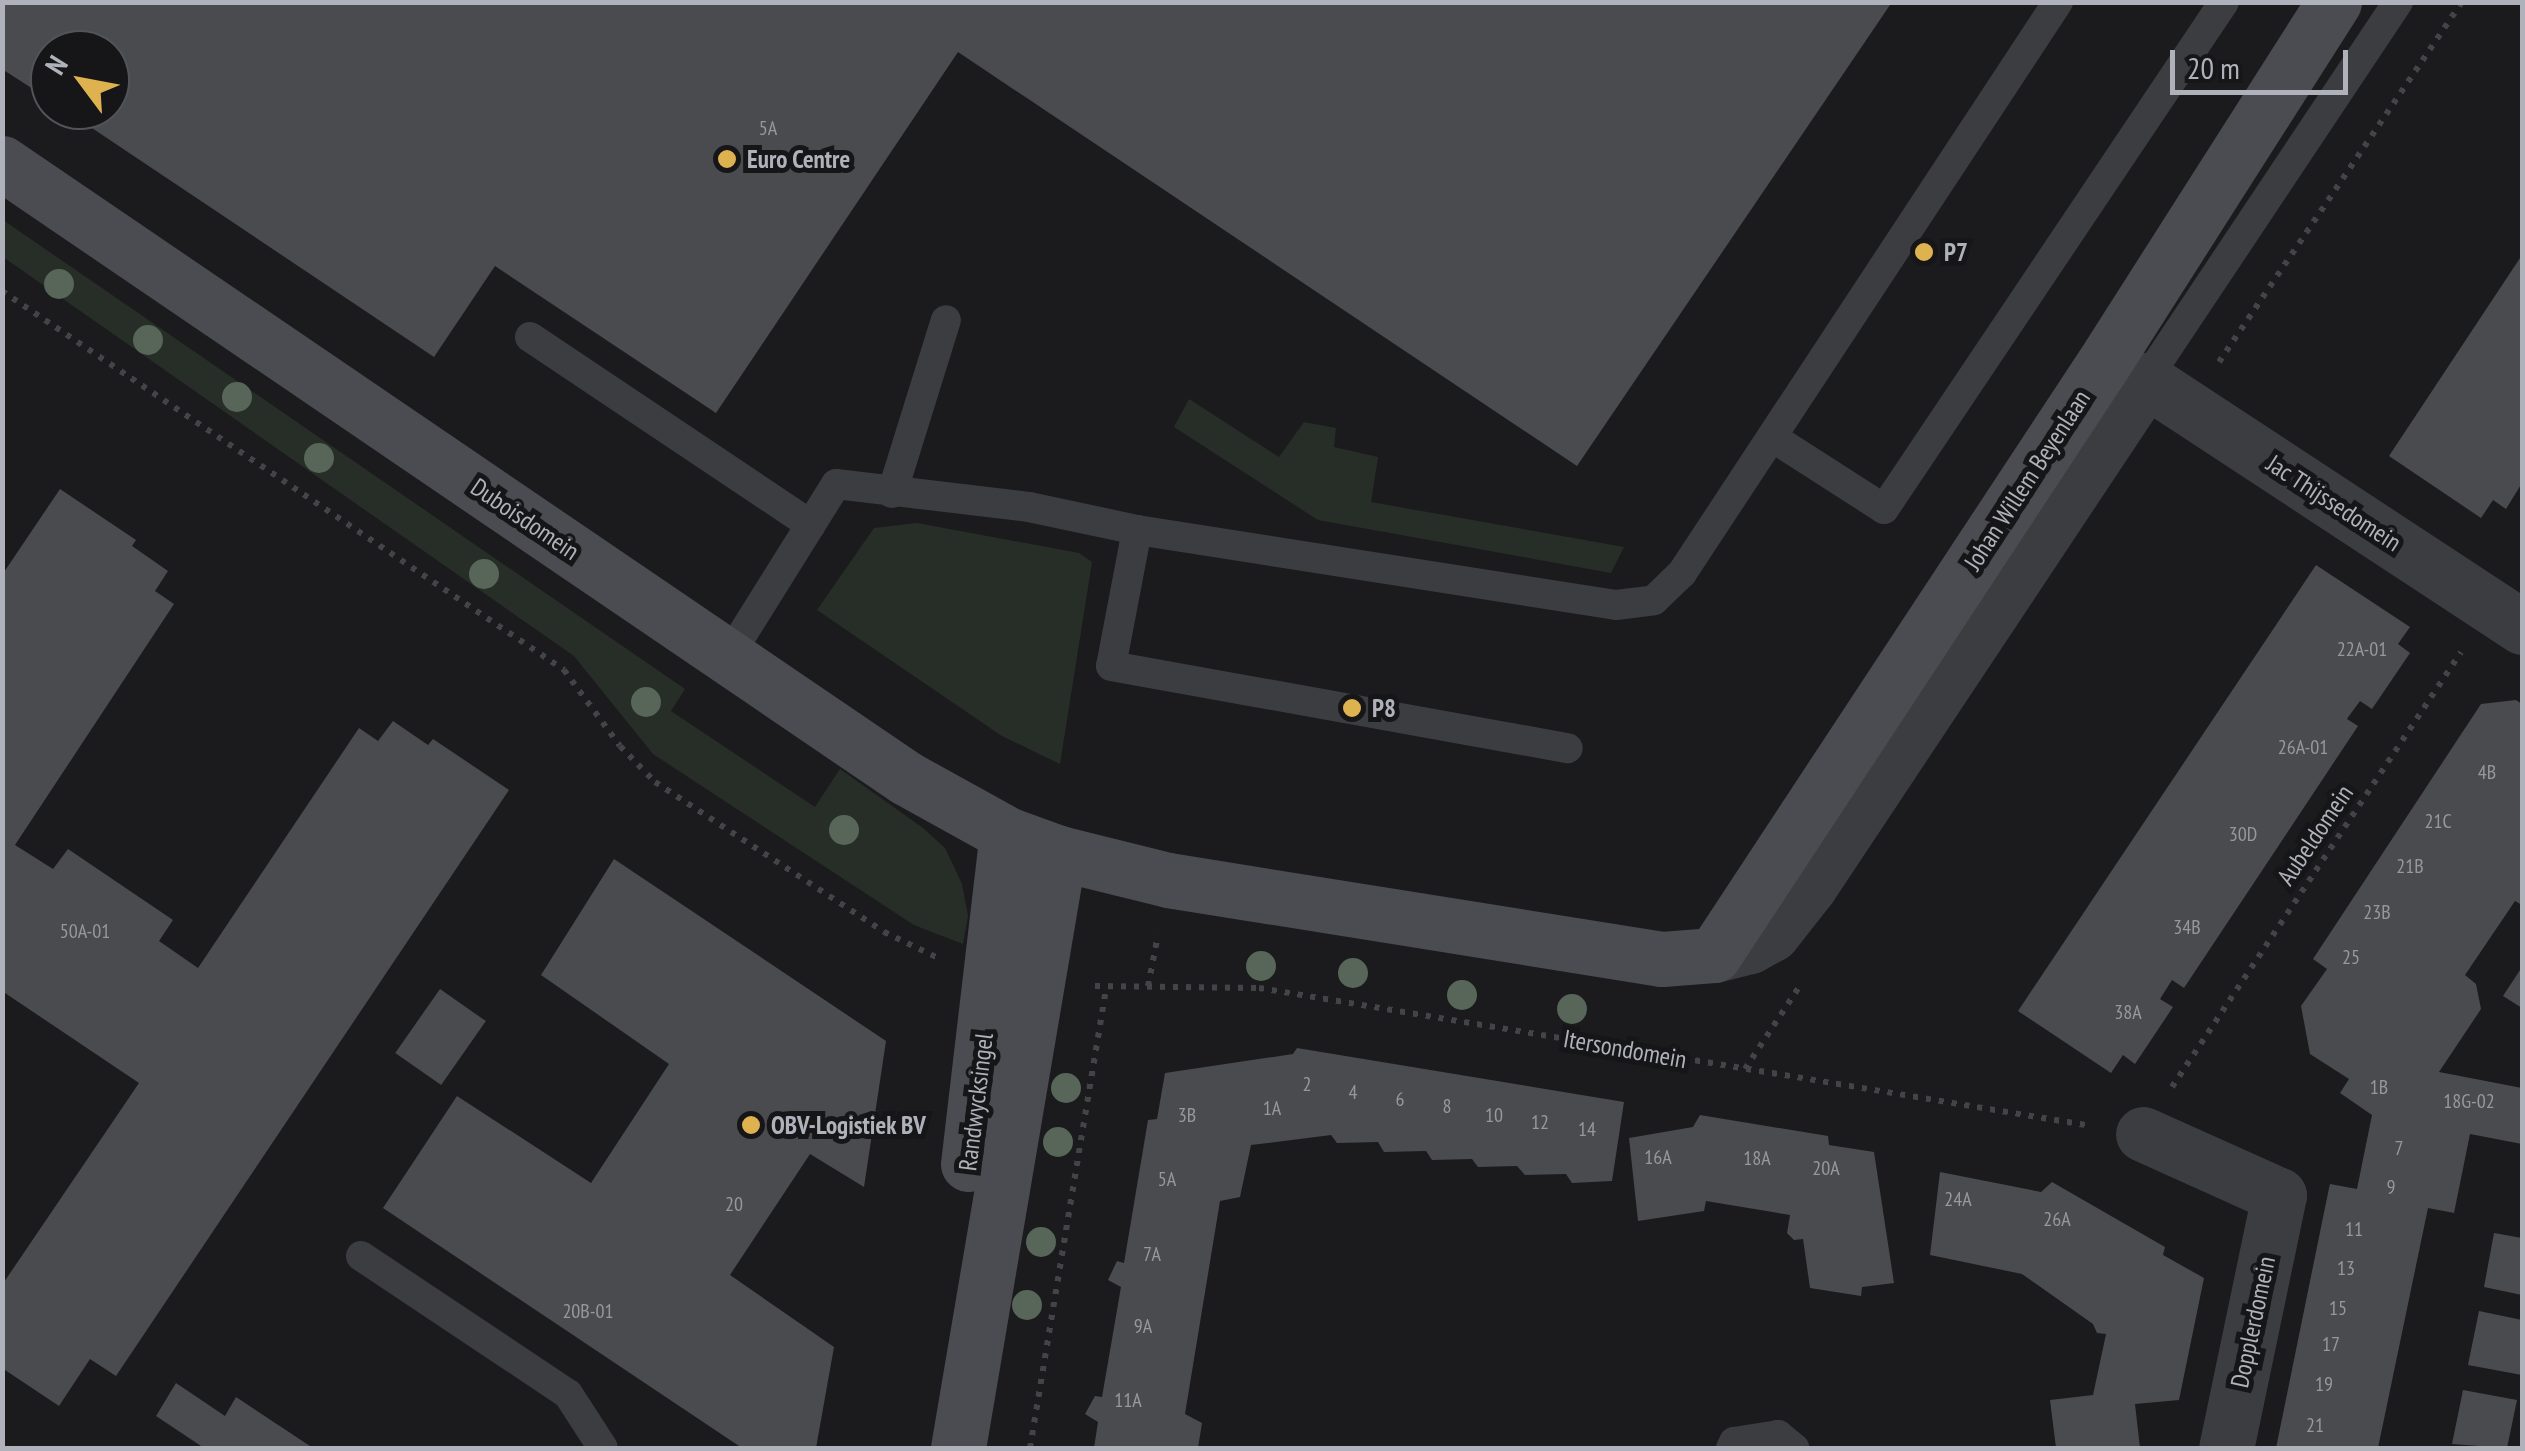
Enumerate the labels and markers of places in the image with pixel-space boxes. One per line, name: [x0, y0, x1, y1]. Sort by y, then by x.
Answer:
place label: Euro Centre: [747, 144, 850, 174]
marker: Euro Centre: [716, 148, 738, 170]
place label: P7: [1944, 237, 1968, 267]
marker: P7: [1913, 241, 1935, 263]
place label: P8: [1372, 693, 1396, 723]
marker: P8: [1341, 697, 1363, 719]
place label: OBV-Logistiek BV: [771, 1110, 926, 1140]
marker: OBV-Logistiek BV: [740, 1114, 762, 1136]

